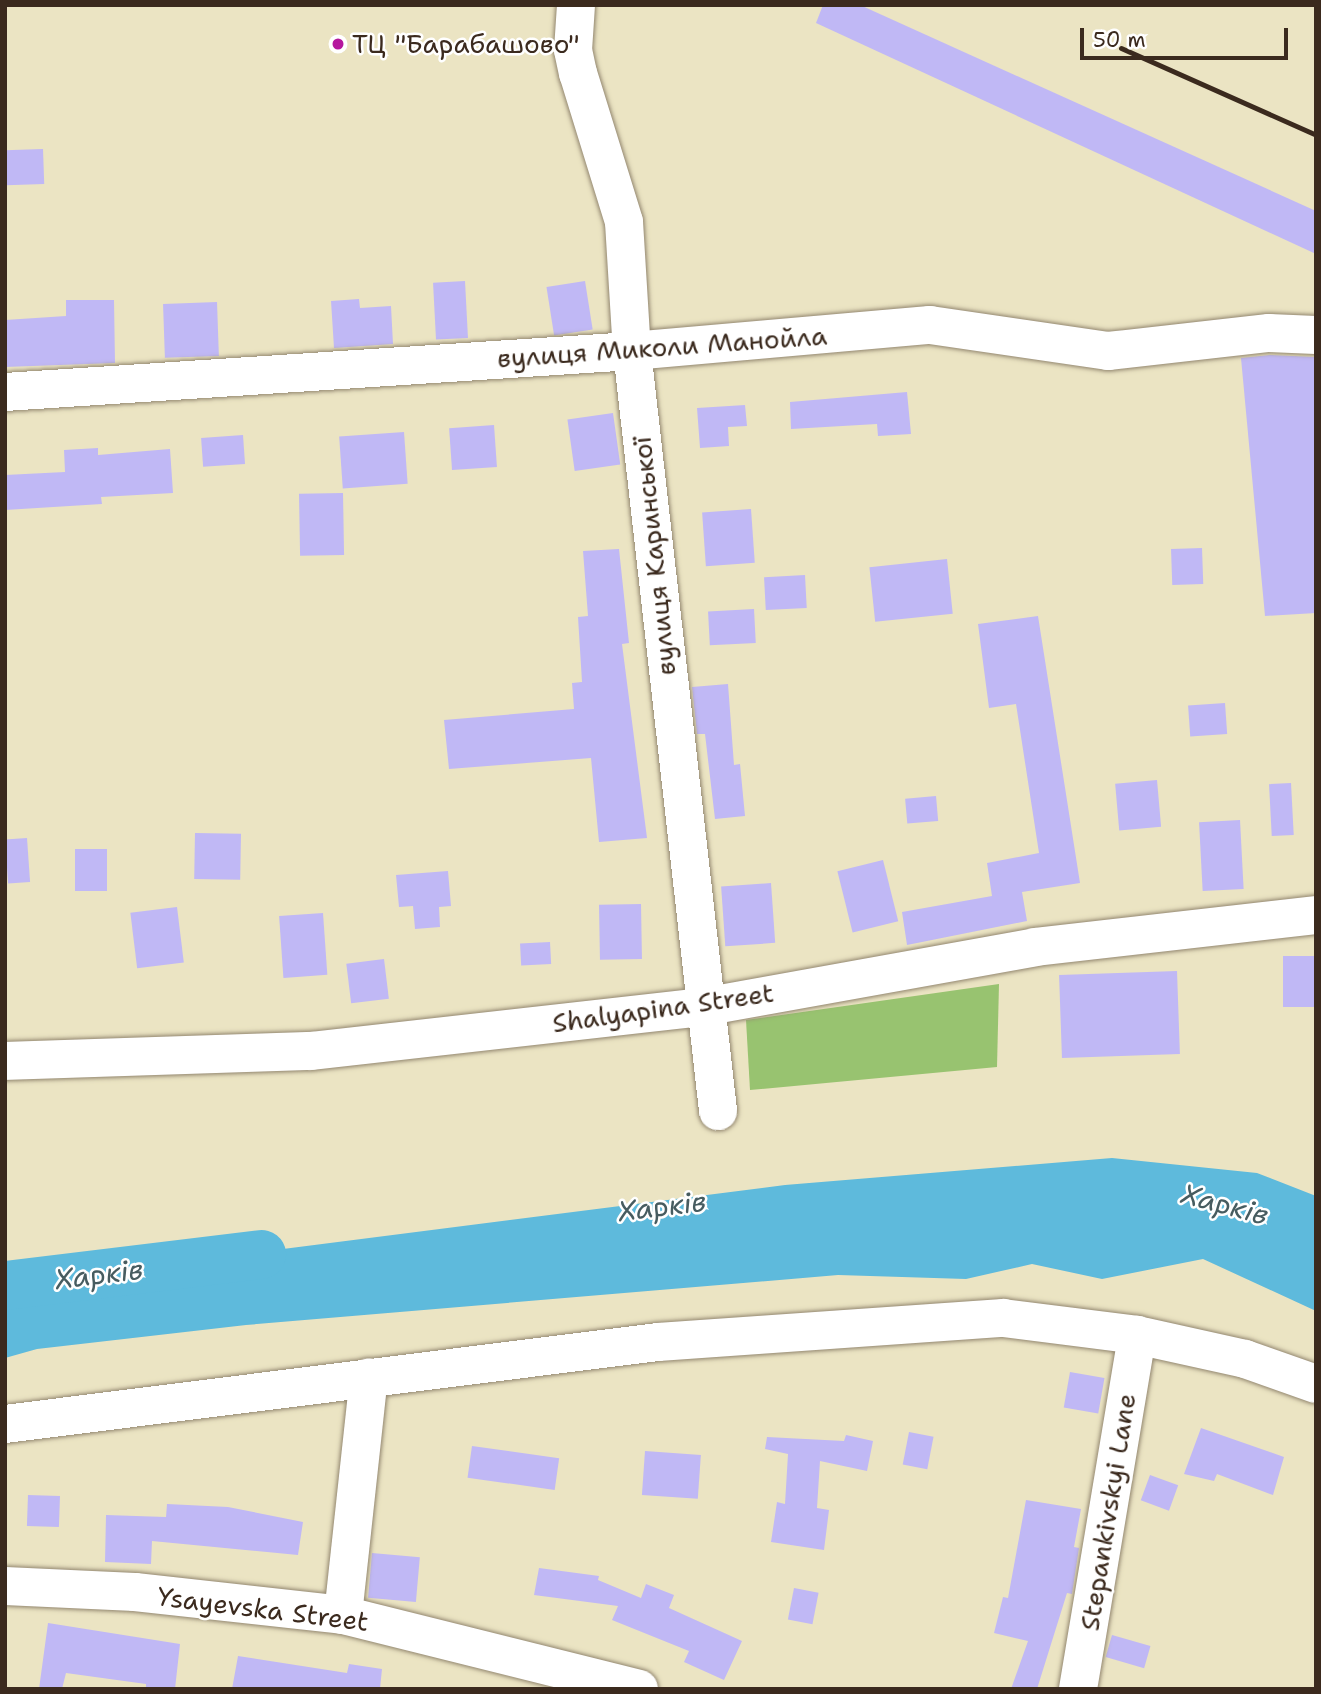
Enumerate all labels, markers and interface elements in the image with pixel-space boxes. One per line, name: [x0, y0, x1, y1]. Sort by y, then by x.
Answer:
scale bar: [1083, 14, 1291, 58]
text: 50 m: [1093, 26, 1146, 54]
place label: ТЦ "Барабашово": [352, 28, 580, 60]
marker: ТЦ "Барабашово": [330, 36, 346, 52]
street label: вулиця Миколи Манойла: [496, 320, 828, 374]
street label: вулиця Каринської: [626, 435, 682, 677]
street label: Shalyapina Street: [550, 977, 776, 1039]
water label: Харків: [1178, 1176, 1272, 1232]
water label: Харків: [616, 1184, 708, 1228]
water label: Харків: [53, 1252, 145, 1296]
street label: Stepankivskyi Lane: [1074, 1391, 1142, 1633]
street label: Ysayevska Street: [156, 1581, 370, 1637]

